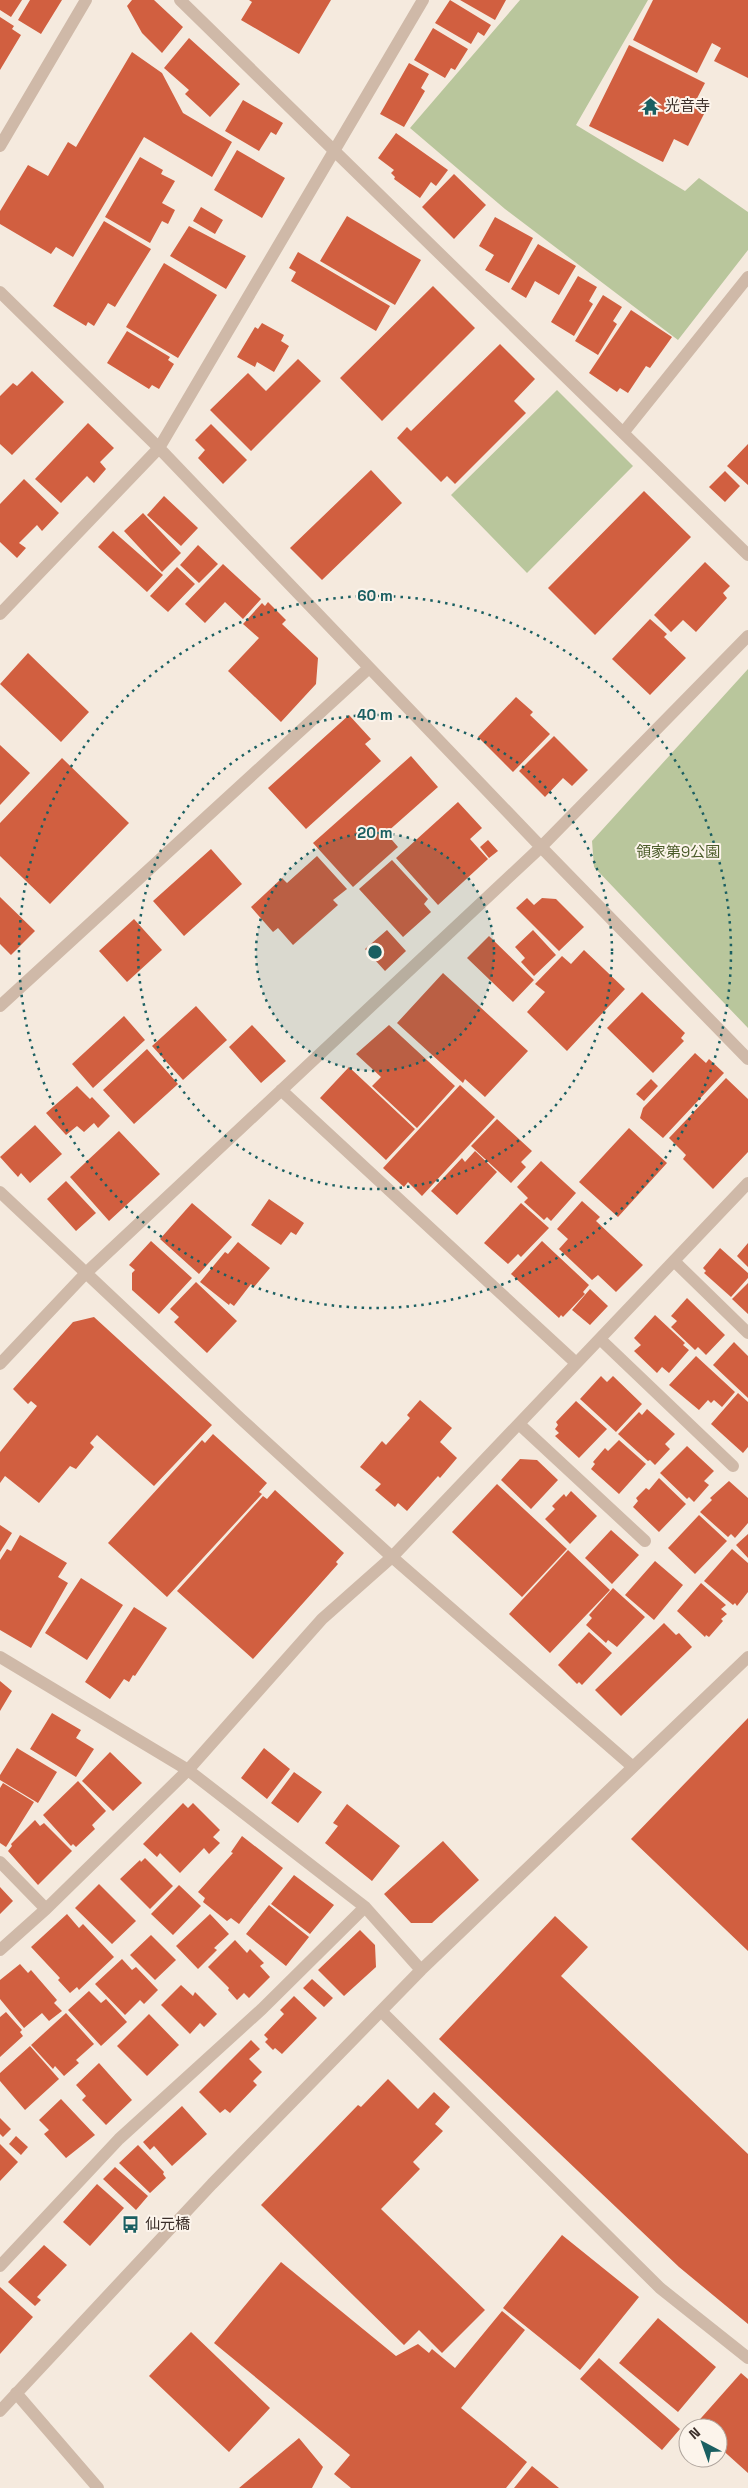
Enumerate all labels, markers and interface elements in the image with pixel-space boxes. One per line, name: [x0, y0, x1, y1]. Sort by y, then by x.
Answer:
temple icon: 光音寺: [641, 96, 661, 116]
place label: 光音寺: [665, 96, 710, 115]
text: 60 m: [357, 586, 393, 605]
text: 40 m: [357, 705, 393, 724]
text: 20 m: [357, 823, 393, 842]
park label: 領家第9公園: [636, 842, 720, 861]
centre of rings: [366, 943, 384, 961]
bus stop icon: 仙元橋: [121, 2214, 141, 2234]
place label: 仙元橋: [145, 2214, 190, 2233]
north arrow: [678, 2418, 728, 2468]
text: N: [685, 2423, 704, 2443]

